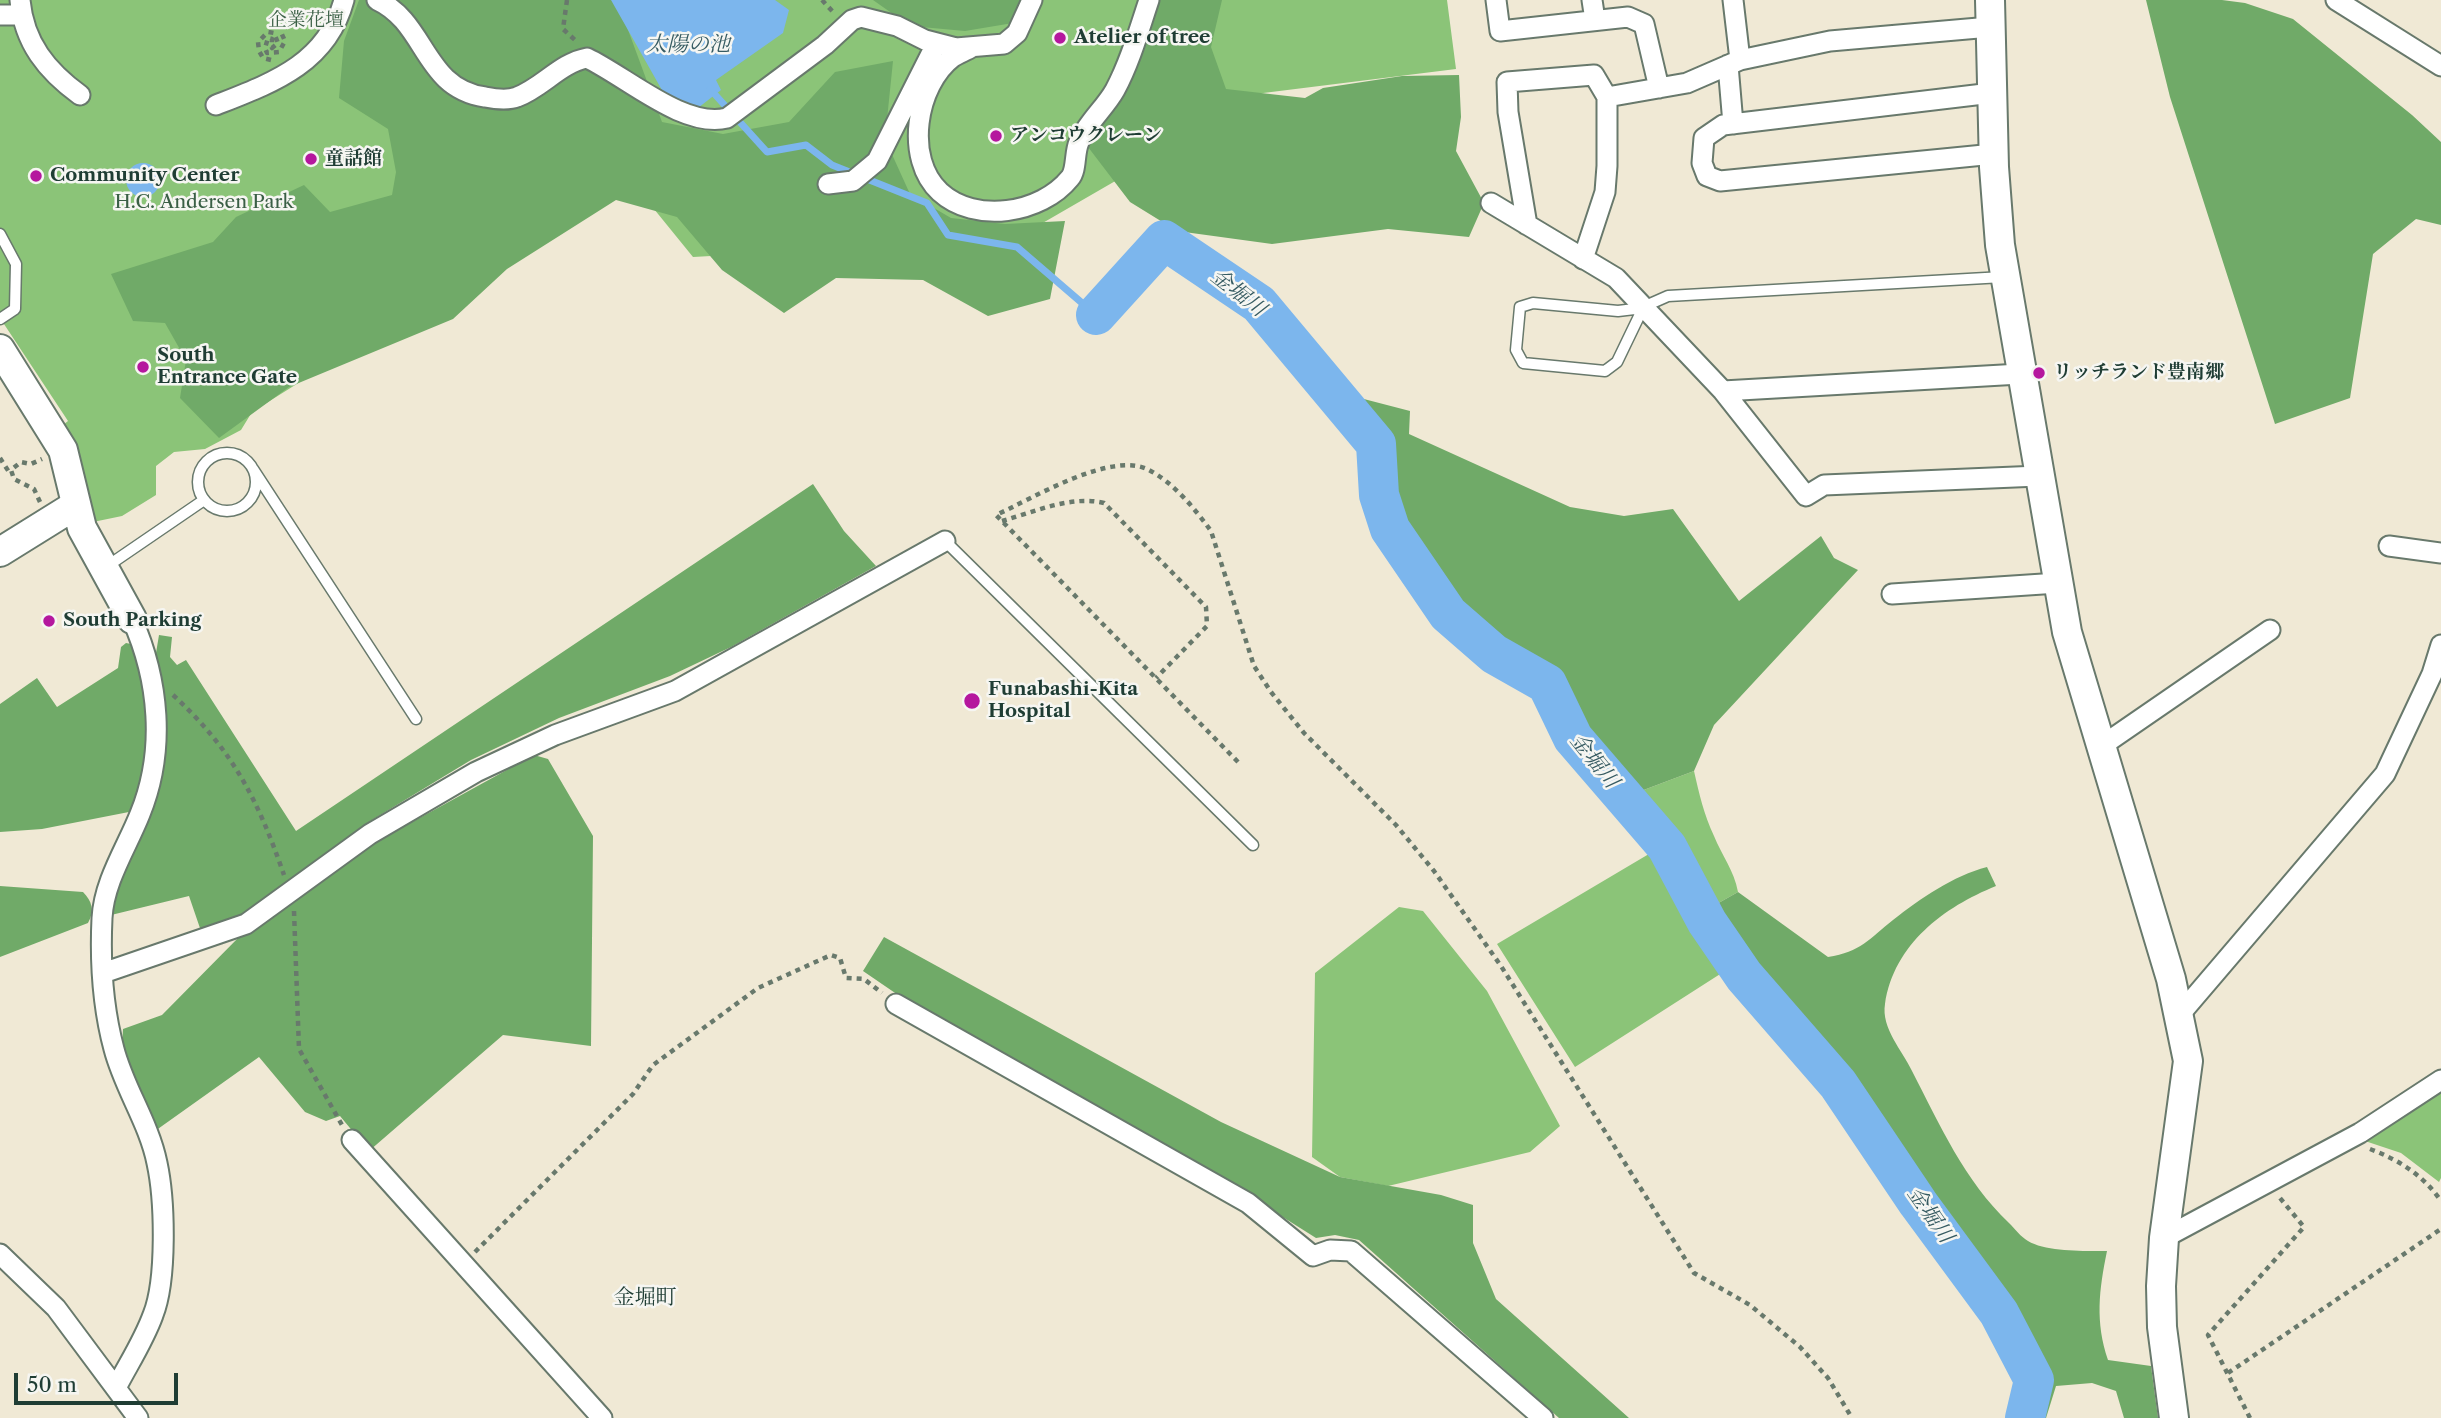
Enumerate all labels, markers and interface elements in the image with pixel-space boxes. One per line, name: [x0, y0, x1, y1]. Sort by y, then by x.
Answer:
park label: 企業花壇: [268, 10, 344, 32]
place label: Atelier of tree: [1074, 27, 1210, 49]
marker: Atelier of tree: [1052, 30, 1068, 46]
water label: 太陽の池: [646, 32, 730, 58]
place label: アンコウクレーン: [1010, 125, 1162, 147]
marker: アンコウクレーン: [988, 128, 1004, 144]
place label: 童話館: [325, 148, 382, 170]
marker: 童話館: [303, 151, 319, 167]
place label: Community Center: [50, 165, 239, 187]
marker: Community Center: [28, 168, 44, 184]
park label: H.C. Andersen Park: [115, 192, 293, 214]
water label: 金堀川: [1205, 264, 1271, 322]
place label: South Entrance Gate: [157, 345, 297, 389]
marker: South Entrance Gate: [135, 359, 151, 375]
place label: リッチランド豊南郷: [2053, 362, 2224, 384]
marker: リッチランド豊南郷: [2031, 365, 2047, 381]
place label: South Parking: [63, 610, 201, 632]
marker: South Parking: [41, 613, 57, 629]
place label: Funabashi-Kita Hospital: [988, 679, 1138, 723]
marker: Funabashi-Kita Hospital: [962, 691, 982, 711]
water label: 金堀川: [1564, 729, 1624, 793]
water label: 金堀川: [1902, 1182, 1958, 1248]
district label: 金堀町: [614, 1285, 676, 1311]
scale bar: [18, 1358, 182, 1402]
text: 50 m: [27, 1372, 77, 1397]

